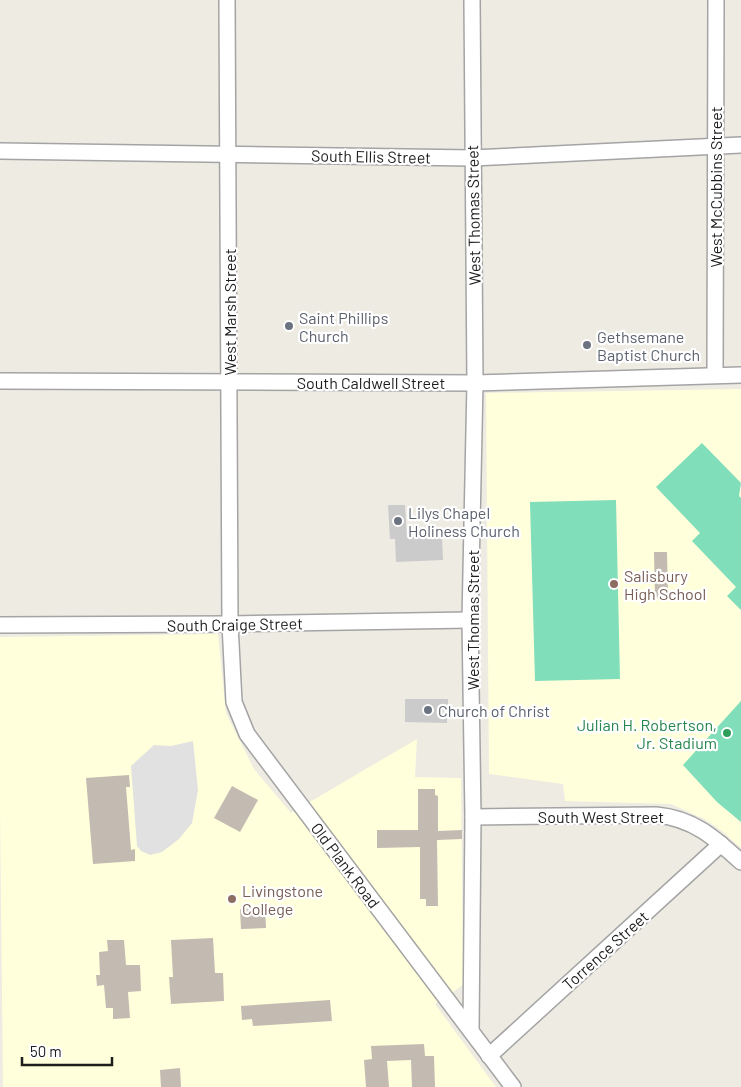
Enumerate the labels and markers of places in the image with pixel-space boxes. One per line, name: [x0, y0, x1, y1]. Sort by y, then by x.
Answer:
place label: Saint Phillips Church: [299, 308, 388, 345]
marker: Saint Phillips Church: [283, 320, 295, 332]
place label: Gethsemane Baptist Church: [597, 327, 700, 364]
marker: Gethsemane Baptist Church: [581, 339, 593, 351]
place label: Lilys Chapel Holiness Church: [408, 503, 520, 540]
marker: Lilys Chapel Holiness Church: [392, 515, 404, 527]
place label: Salisbury High School: [624, 566, 706, 603]
marker: Salisbury High School: [608, 578, 620, 590]
place label: Church of Christ: [438, 701, 550, 720]
marker: Church of Christ: [422, 704, 434, 716]
place label: Julian H. Robertson, Jr. Stadium: [577, 715, 717, 752]
marker: Julian H. Robertson, Jr. Stadium: [721, 727, 733, 739]
place label: Livingstone College: [242, 881, 323, 918]
marker: Livingstone College: [226, 893, 238, 905]

